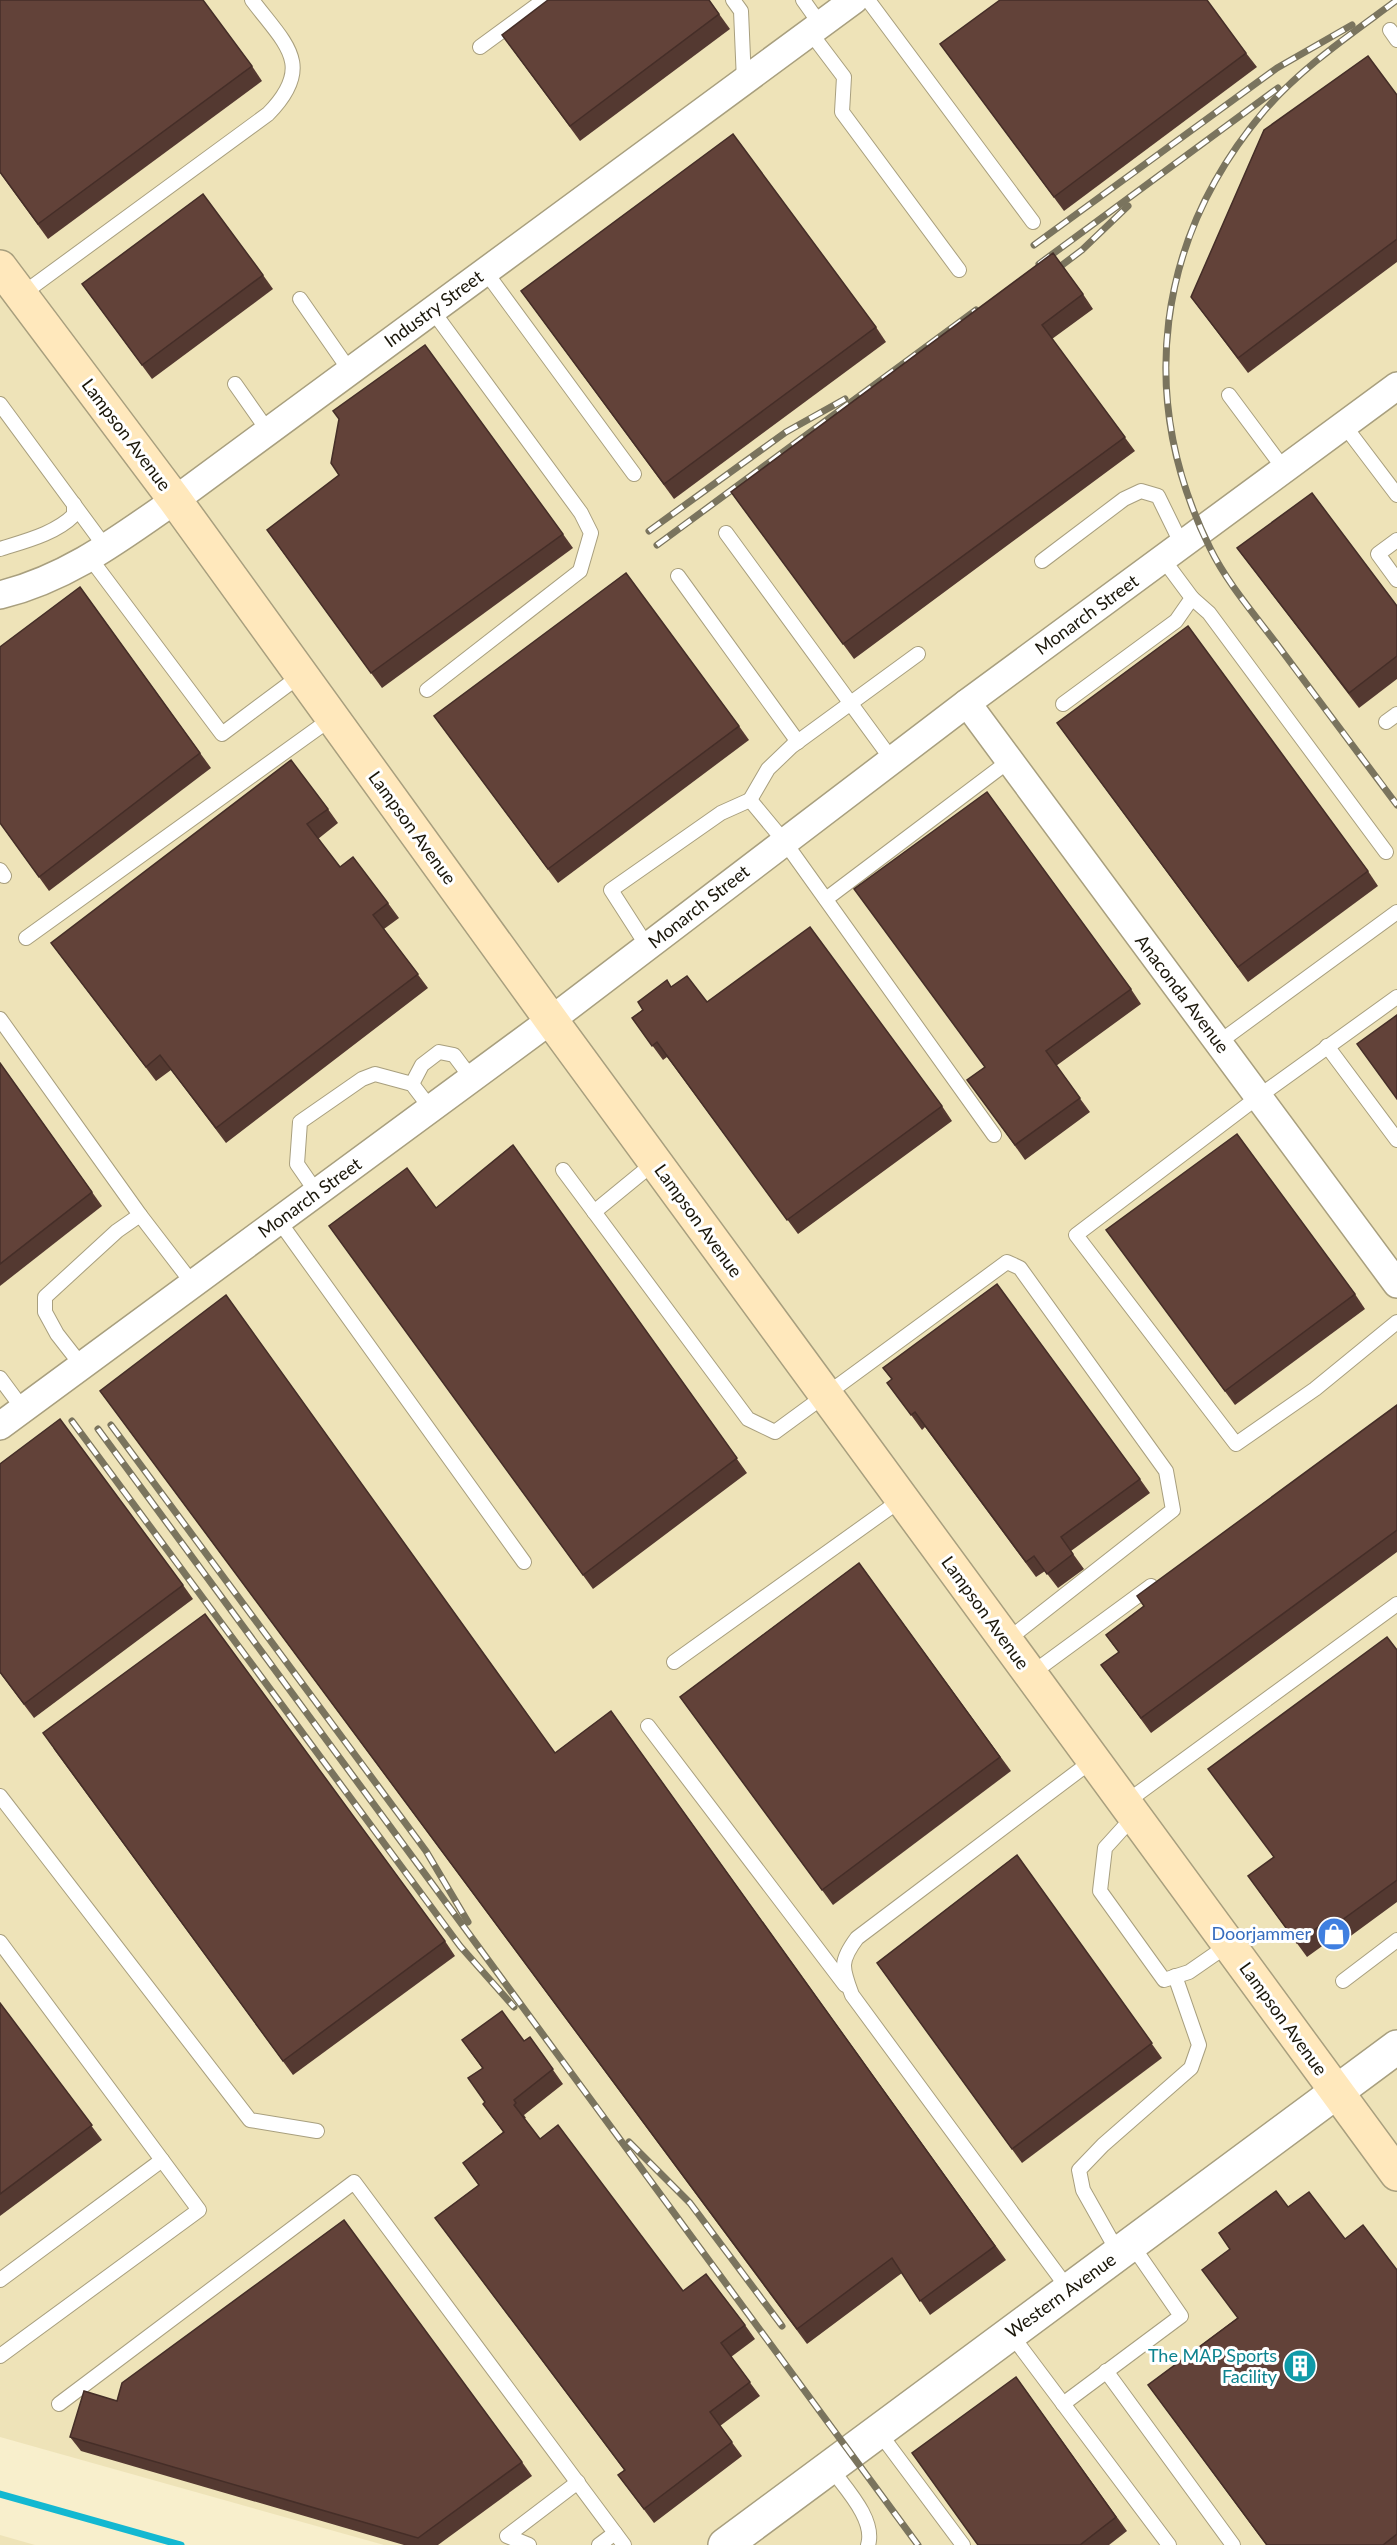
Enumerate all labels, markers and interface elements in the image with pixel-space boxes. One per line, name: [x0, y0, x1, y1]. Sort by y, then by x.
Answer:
street label: Industry Street: [380, 265, 488, 351]
street label: Lampson Avenue: [77, 374, 176, 495]
street label: Monarch Street: [1030, 569, 1143, 659]
street label: Lampson Avenue: [364, 766, 461, 888]
street label: Monarch Street: [643, 860, 754, 953]
street label: Anaconda Avenue: [1131, 930, 1234, 1057]
street label: Monarch Street: [253, 1152, 366, 1242]
street label: Lampson Avenue: [650, 1159, 747, 1281]
street label: Lampson Avenue: [937, 1551, 1034, 1673]
shop icon: Doorjammer: [1316, 1916, 1352, 1952]
place label: Doorjammer: [1212, 1922, 1311, 1944]
street label: Lampson Avenue: [1235, 1957, 1332, 2079]
street label: Western Avenue: [1001, 2248, 1120, 2343]
place label: The MAP Sports Facility: [1148, 2344, 1278, 2387]
building icon: The MAP Sports Facility: [1282, 2348, 1318, 2384]

